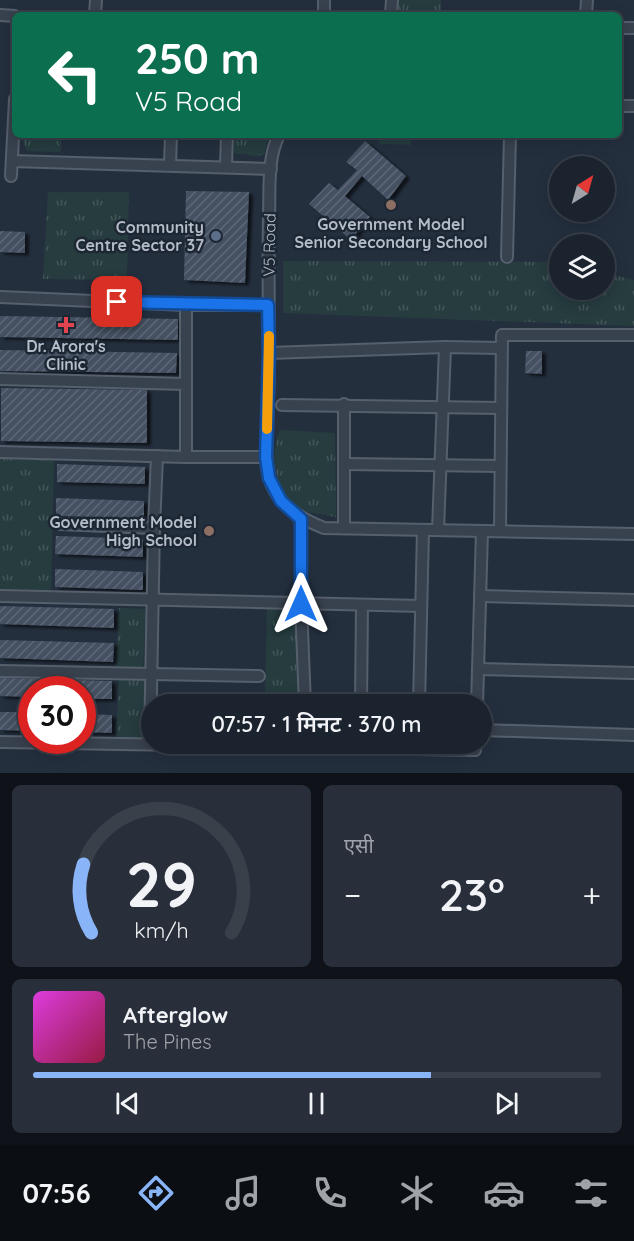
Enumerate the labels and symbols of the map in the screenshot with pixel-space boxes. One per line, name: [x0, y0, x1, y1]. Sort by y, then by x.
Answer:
north arrow: [549, 156, 615, 222]
marker: Government Model Senior Secondary School: [384, 198, 398, 212]
street label: V5 Road: [258, 213, 280, 277]
place label: Government Model Senior Secondary School: [295, 214, 488, 252]
place label: Community Centre Sector 37: [75, 217, 204, 255]
marker: Community Centre Sector 37: [209, 229, 223, 243]
pin: [91, 276, 142, 327]
marker: Dr. Arora's Clinic: [57, 316, 75, 334]
place label: Dr. Arora's Clinic: [26, 336, 106, 374]
place label: Government Model High School: [49, 512, 197, 550]
marker: Government Model High School: [202, 524, 216, 538]
position arrow: [269, 572, 333, 636]
speed limit sign: 30: [18, 676, 96, 754]

